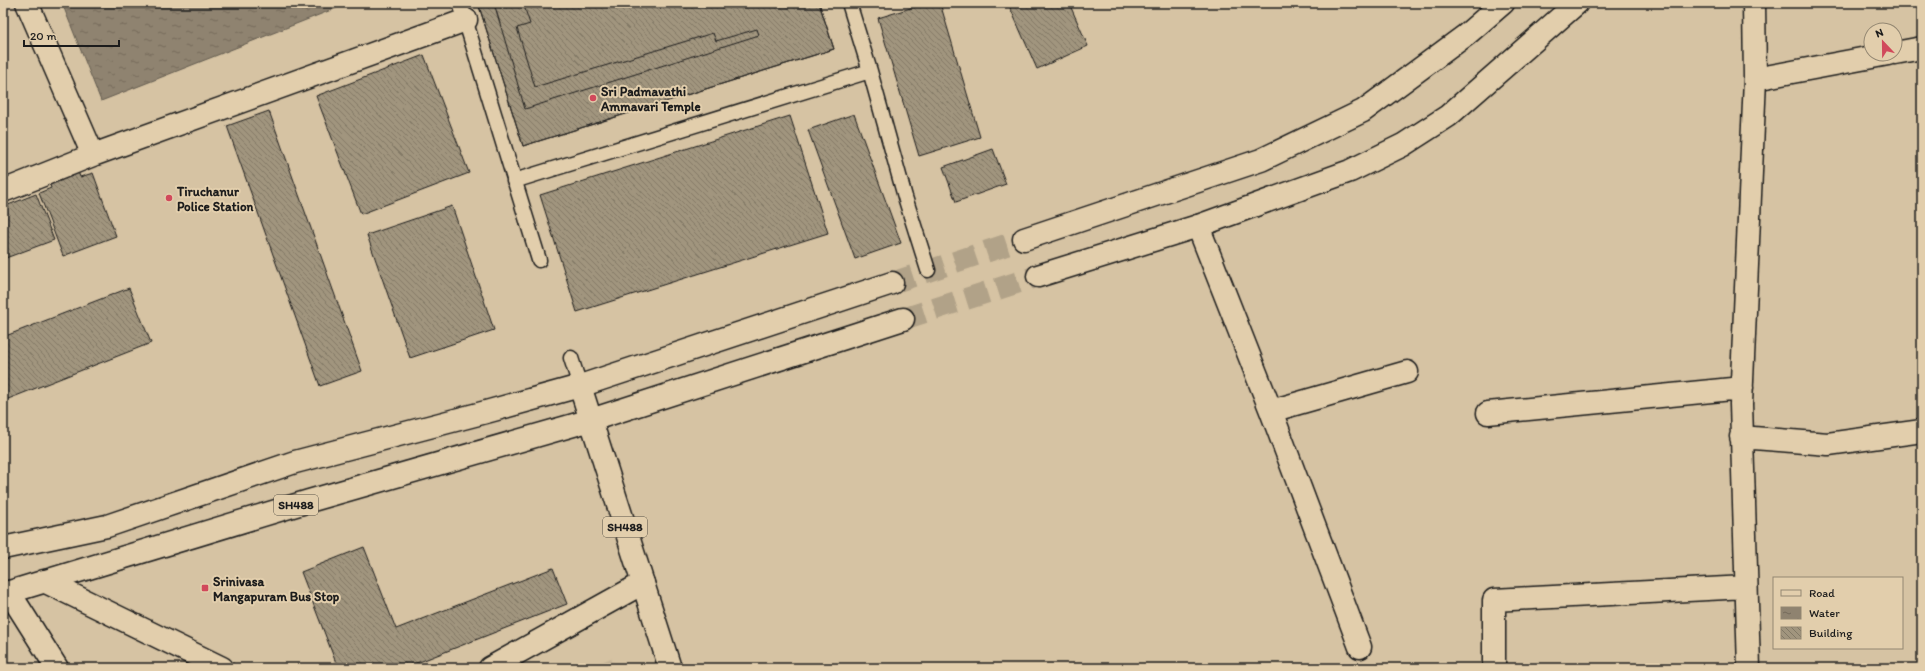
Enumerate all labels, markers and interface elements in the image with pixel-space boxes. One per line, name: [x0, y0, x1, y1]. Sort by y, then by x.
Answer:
scale bar: [24, 22, 119, 48]
north arrow: [1863, 22, 1903, 62]
text: N: [1874, 26, 1885, 41]
text: 20 m: [30, 29, 57, 43]
place label: Sri Padmavathi Ammavari Temple: [600, 84, 701, 115]
marker: Sri Padmavathi Ammavari Temple: [588, 93, 598, 103]
place label: Tiruchanur Police Station: [176, 184, 255, 214]
marker: Tiruchanur Police Station: [164, 193, 174, 203]
road number: SH488: [274, 495, 318, 515]
road number: SH488: [603, 517, 647, 537]
place label: Srinivasa Mangapuram Bus Stop: [213, 574, 340, 605]
legend: [1773, 577, 1903, 649]
marker: Srinivasa Mangapuram Bus Stop: [200, 583, 210, 593]
text: Road: [1809, 586, 1835, 600]
text: Water: [1809, 606, 1840, 620]
text: Building: [1809, 626, 1853, 640]

